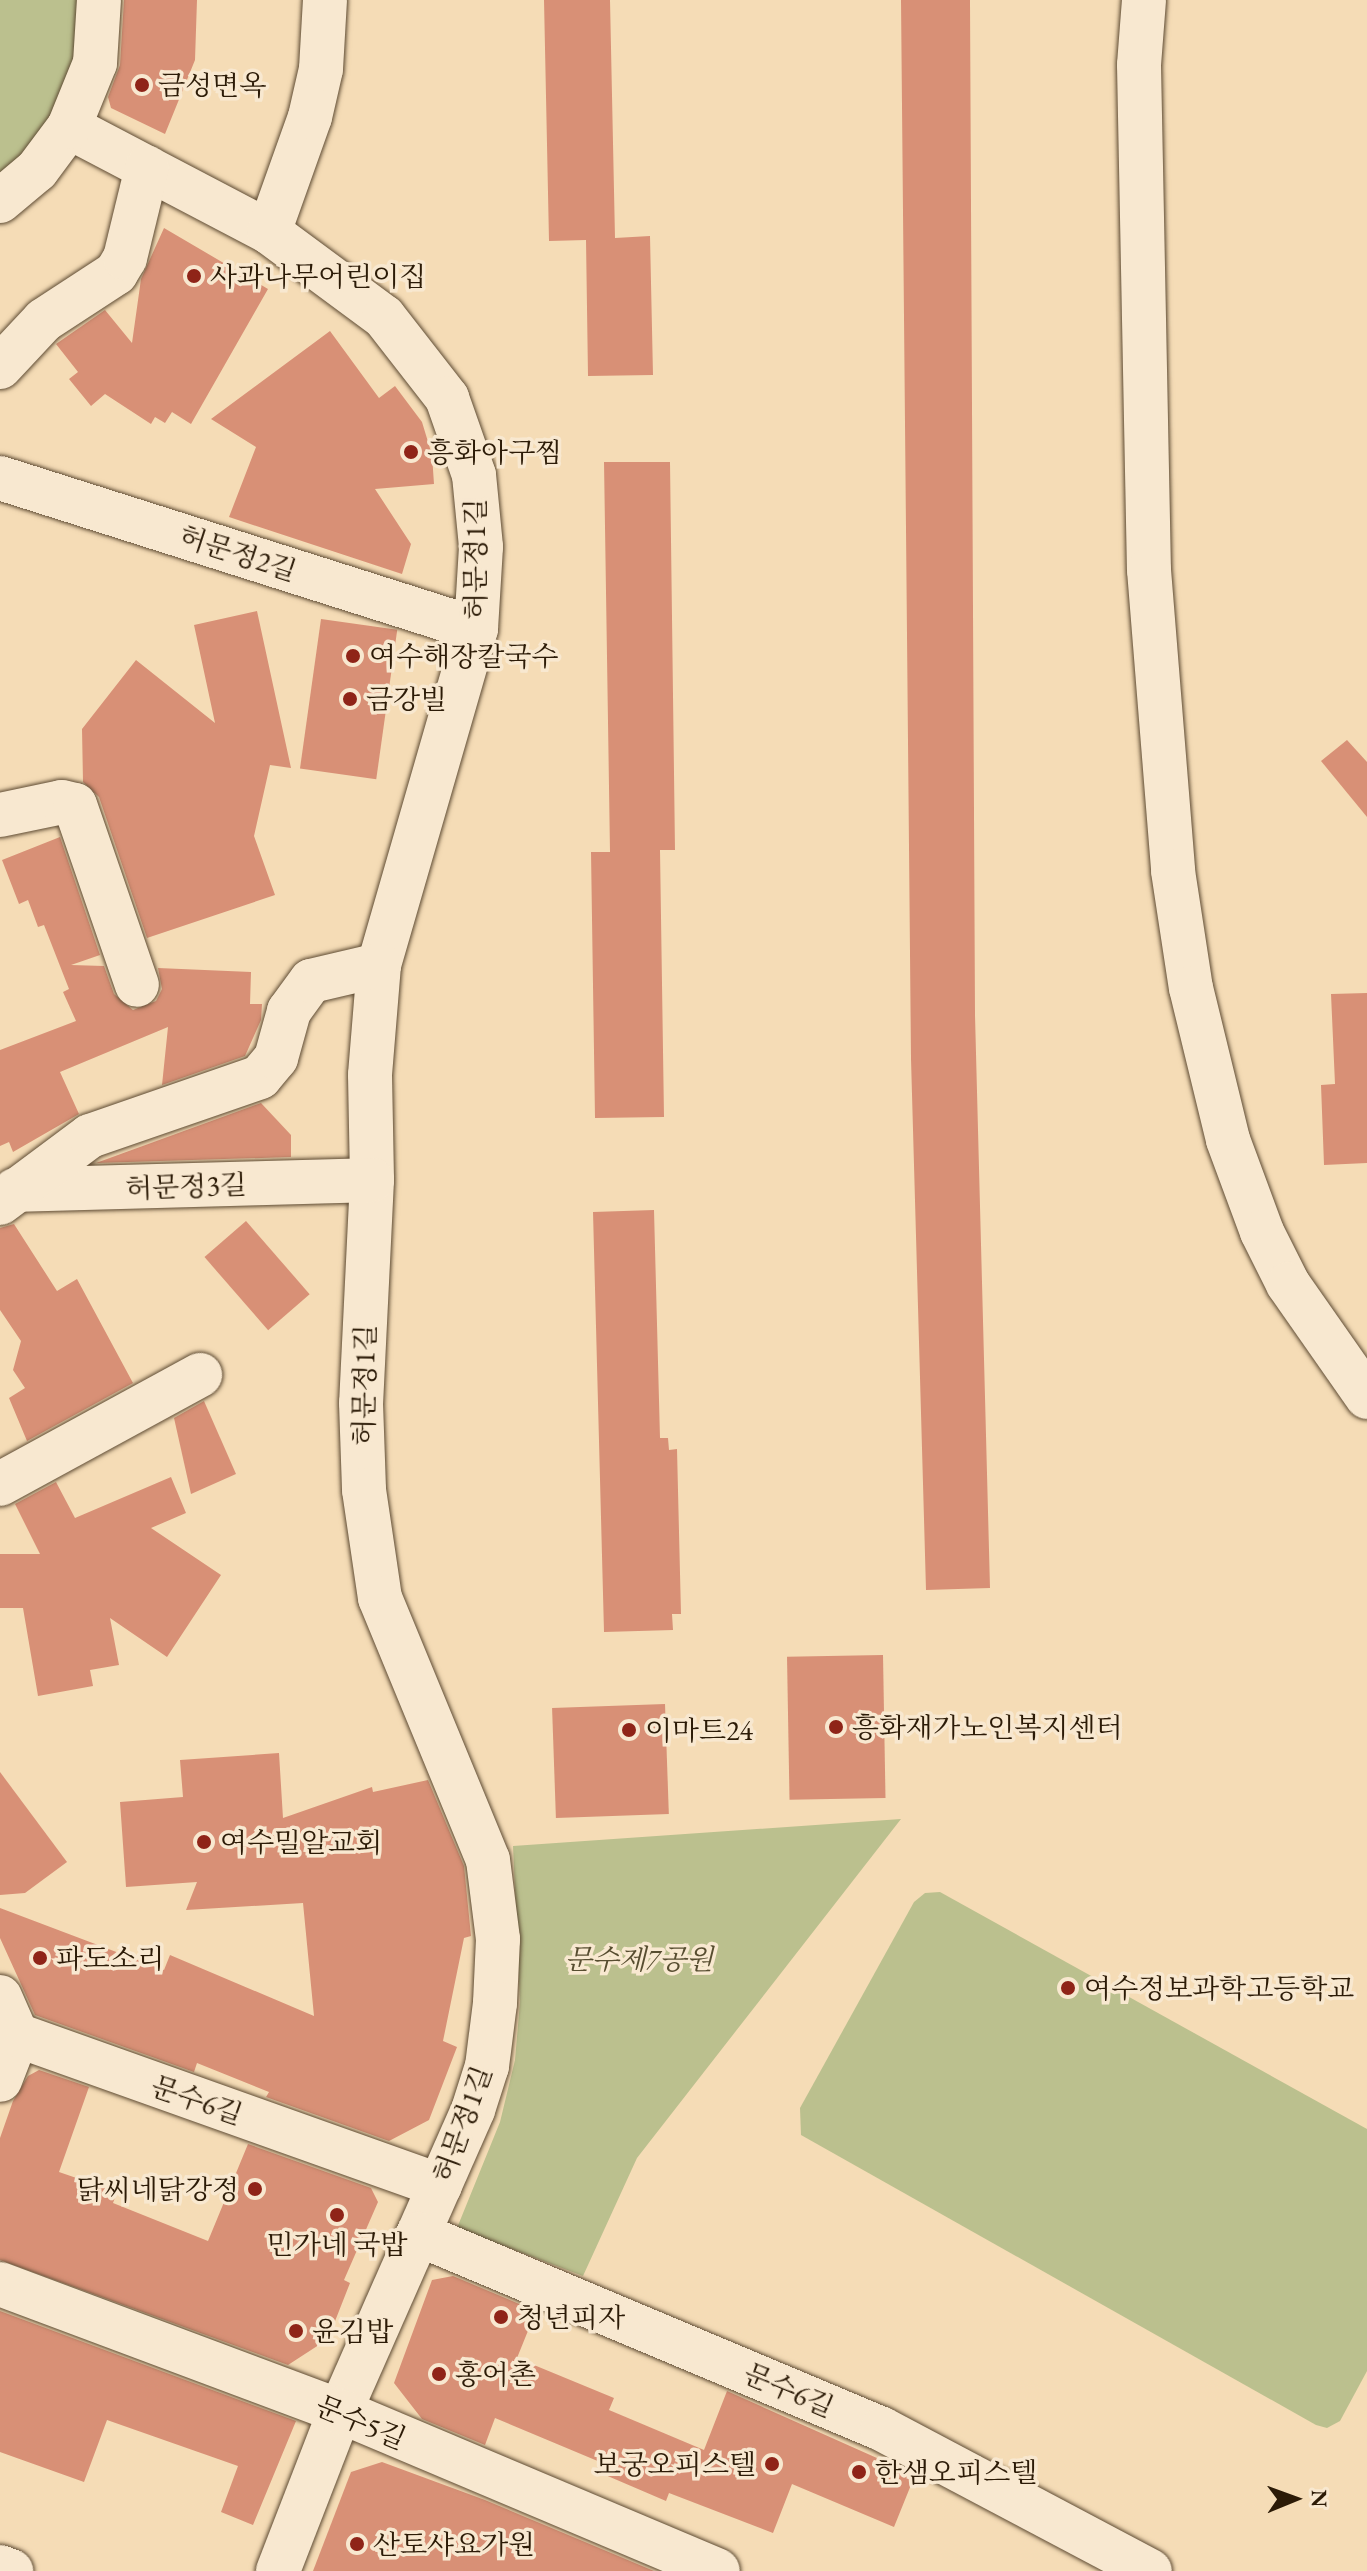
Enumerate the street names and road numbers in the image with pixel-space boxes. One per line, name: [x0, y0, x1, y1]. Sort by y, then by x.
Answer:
street label: 허문정1길: [458, 498, 492, 620]
street label: 허문정2길: [175, 518, 301, 588]
street label: 허문정3길: [125, 1167, 247, 1205]
street label: 허문정1길: [346, 1324, 382, 1446]
street label: 허문정1길: [425, 2061, 499, 2187]
street label: 문수6길: [147, 2069, 247, 2131]
street label: 문수6길: [739, 2356, 839, 2424]
street label: 문수5길: [311, 2388, 411, 2456]

